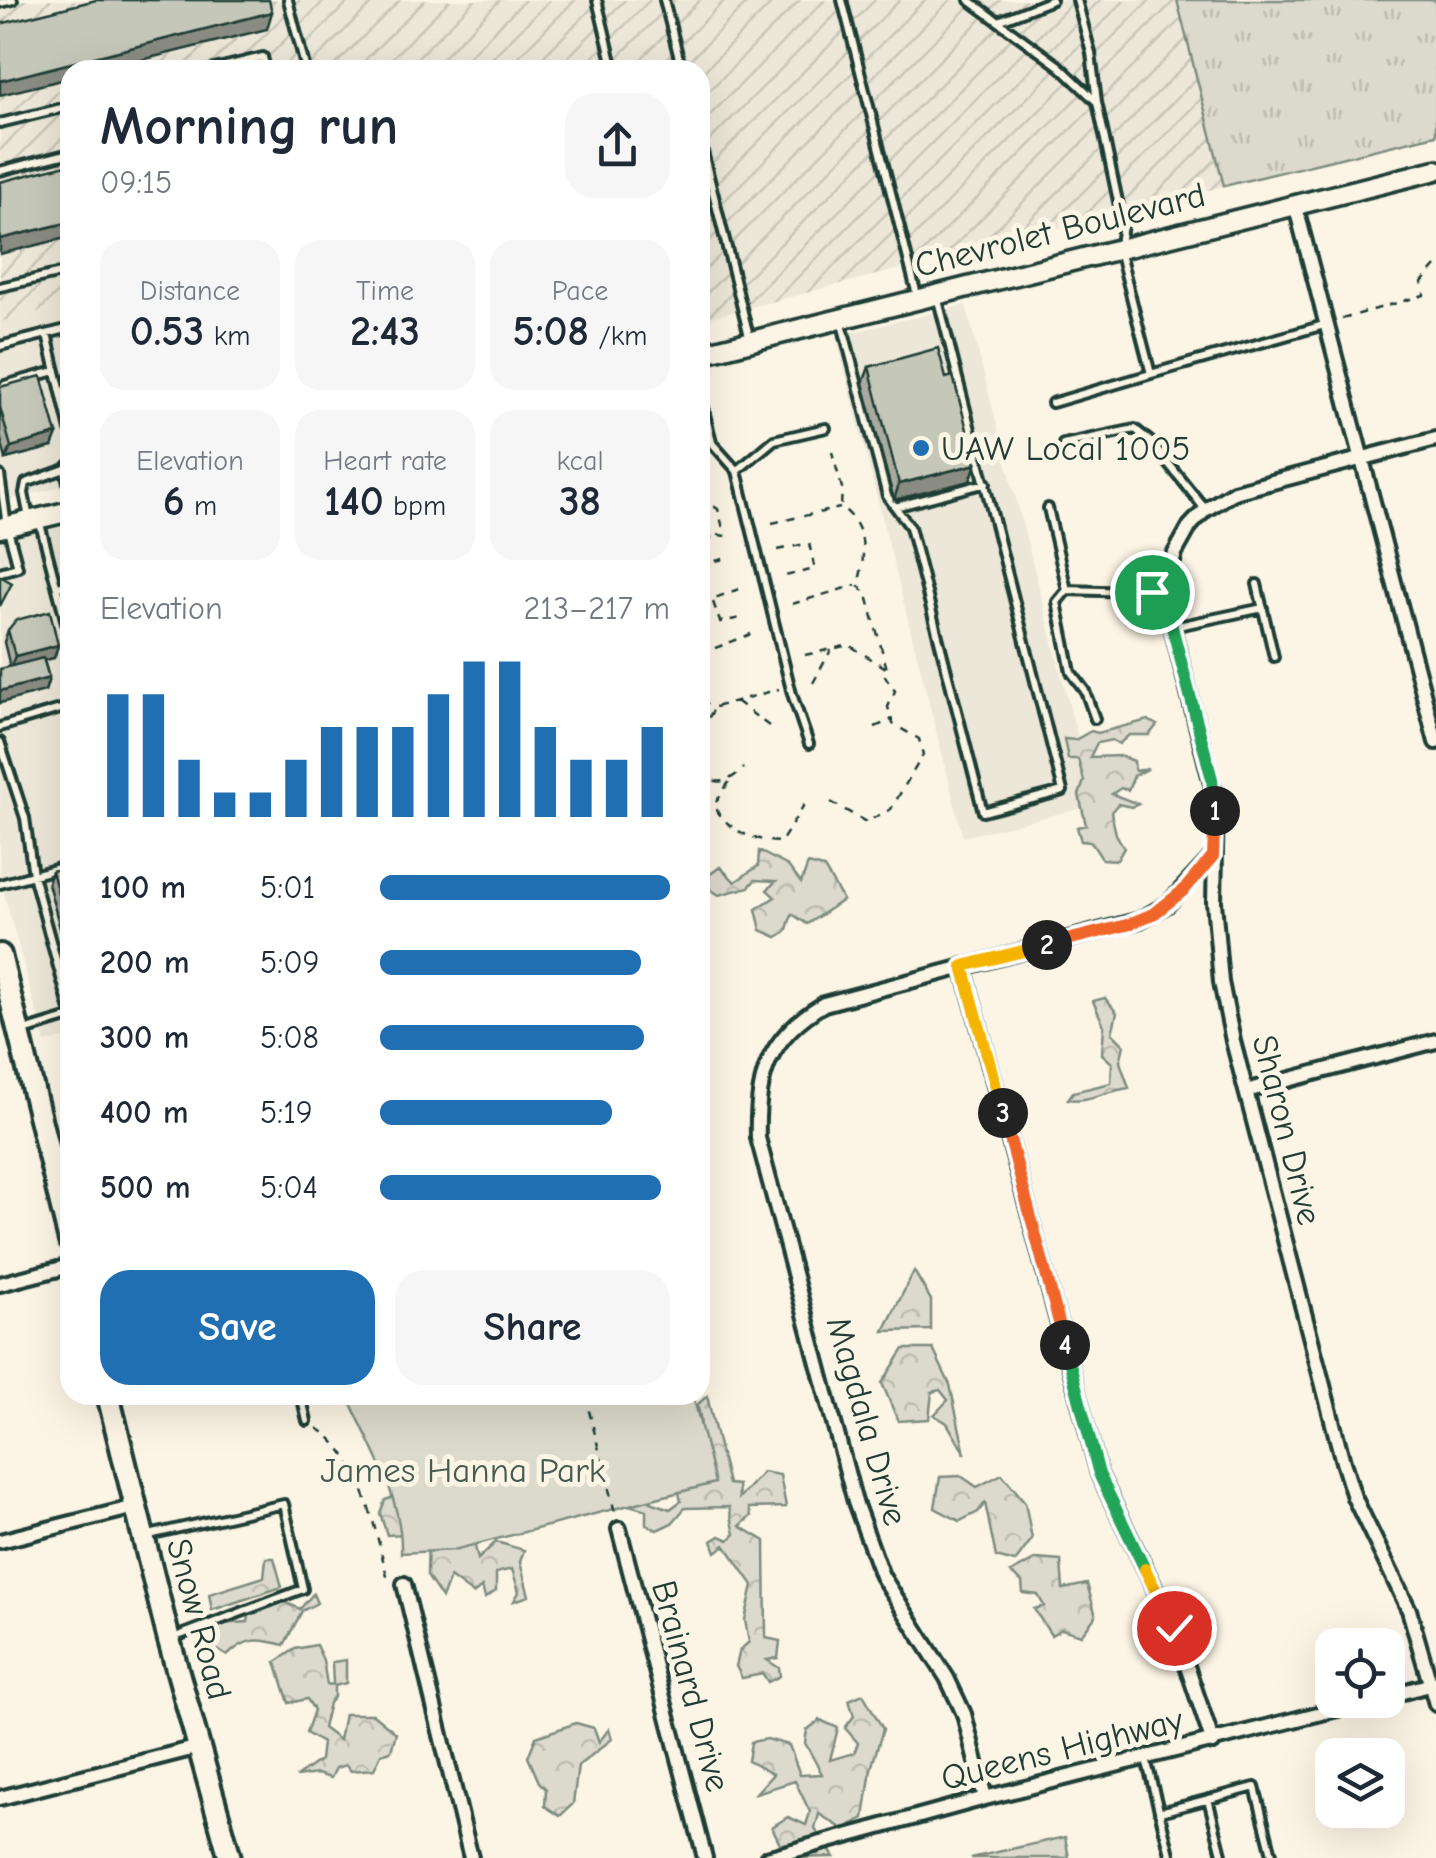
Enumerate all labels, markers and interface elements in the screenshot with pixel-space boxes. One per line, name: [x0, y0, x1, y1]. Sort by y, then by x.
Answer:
button: share: [565, 93, 670, 198]
text: Morning run: [100, 94, 398, 158]
text: 09:15: [100, 164, 172, 201]
street label: Chevrolet Boulevard: [911, 174, 1209, 286]
text: Distance: [140, 275, 240, 307]
text: Time: [356, 275, 414, 307]
text: Pace: [552, 275, 608, 307]
text: 0.53: [130, 307, 204, 356]
text: 2:43: [350, 307, 420, 356]
text: 5:08: [513, 307, 589, 356]
text: km: [204, 320, 250, 352]
text: /km: [589, 320, 647, 352]
place label: UAW Local 1005: [941, 428, 1191, 469]
marker: UAW Local 1005: [910, 437, 932, 459]
text: Elevation: [136, 445, 244, 477]
text: Heart rate: [323, 445, 447, 477]
text: kcal: [556, 445, 604, 477]
text: 6: [163, 477, 185, 526]
text: 140: [324, 477, 384, 526]
text: 38: [559, 477, 601, 526]
text: m: [185, 490, 217, 522]
text: bpm: [384, 490, 446, 522]
pin: [1110, 550, 1195, 635]
icon: arrive: [1125, 565, 1180, 620]
text: Elevation: [100, 590, 223, 627]
text: 213–217 m: [524, 590, 670, 627]
pin: 1: [1190, 786, 1240, 836]
text: 1: [1209, 795, 1221, 827]
text: 100 m: [100, 869, 186, 906]
text: 5:01: [260, 869, 315, 906]
pin: 2: [1022, 920, 1072, 970]
text: 2: [1040, 929, 1054, 961]
text: 200 m: [100, 944, 189, 981]
text: 5:09: [260, 944, 320, 981]
text: 300 m: [100, 1019, 189, 1056]
text: 5:08: [260, 1019, 319, 1056]
street label: Sharon Drive: [1244, 1031, 1330, 1229]
pin: 3: [978, 1088, 1028, 1138]
text: 400 m: [100, 1094, 188, 1131]
text: 5:19: [260, 1094, 313, 1131]
text: 3: [996, 1097, 1010, 1129]
text: 500 m: [100, 1169, 190, 1206]
text: 5:04: [260, 1169, 318, 1206]
button: Save: [100, 1270, 375, 1385]
button: Share: [395, 1270, 670, 1385]
street label: Magdala Drive: [818, 1312, 916, 1530]
pin: 4: [1040, 1320, 1090, 1370]
text: 4: [1058, 1329, 1072, 1361]
park label: James Hanna Park: [320, 1450, 606, 1491]
street label: Snow Road: [158, 1534, 240, 1704]
street label: Brainard Drive: [643, 1576, 739, 1796]
pin: [1132, 1586, 1217, 1671]
icon: check: [1147, 1601, 1202, 1656]
map controls: [1315, 1628, 1405, 1828]
button: locate: [1315, 1628, 1405, 1718]
street label: Queens Highway: [937, 1699, 1188, 1799]
button: layers: [1315, 1738, 1405, 1828]

